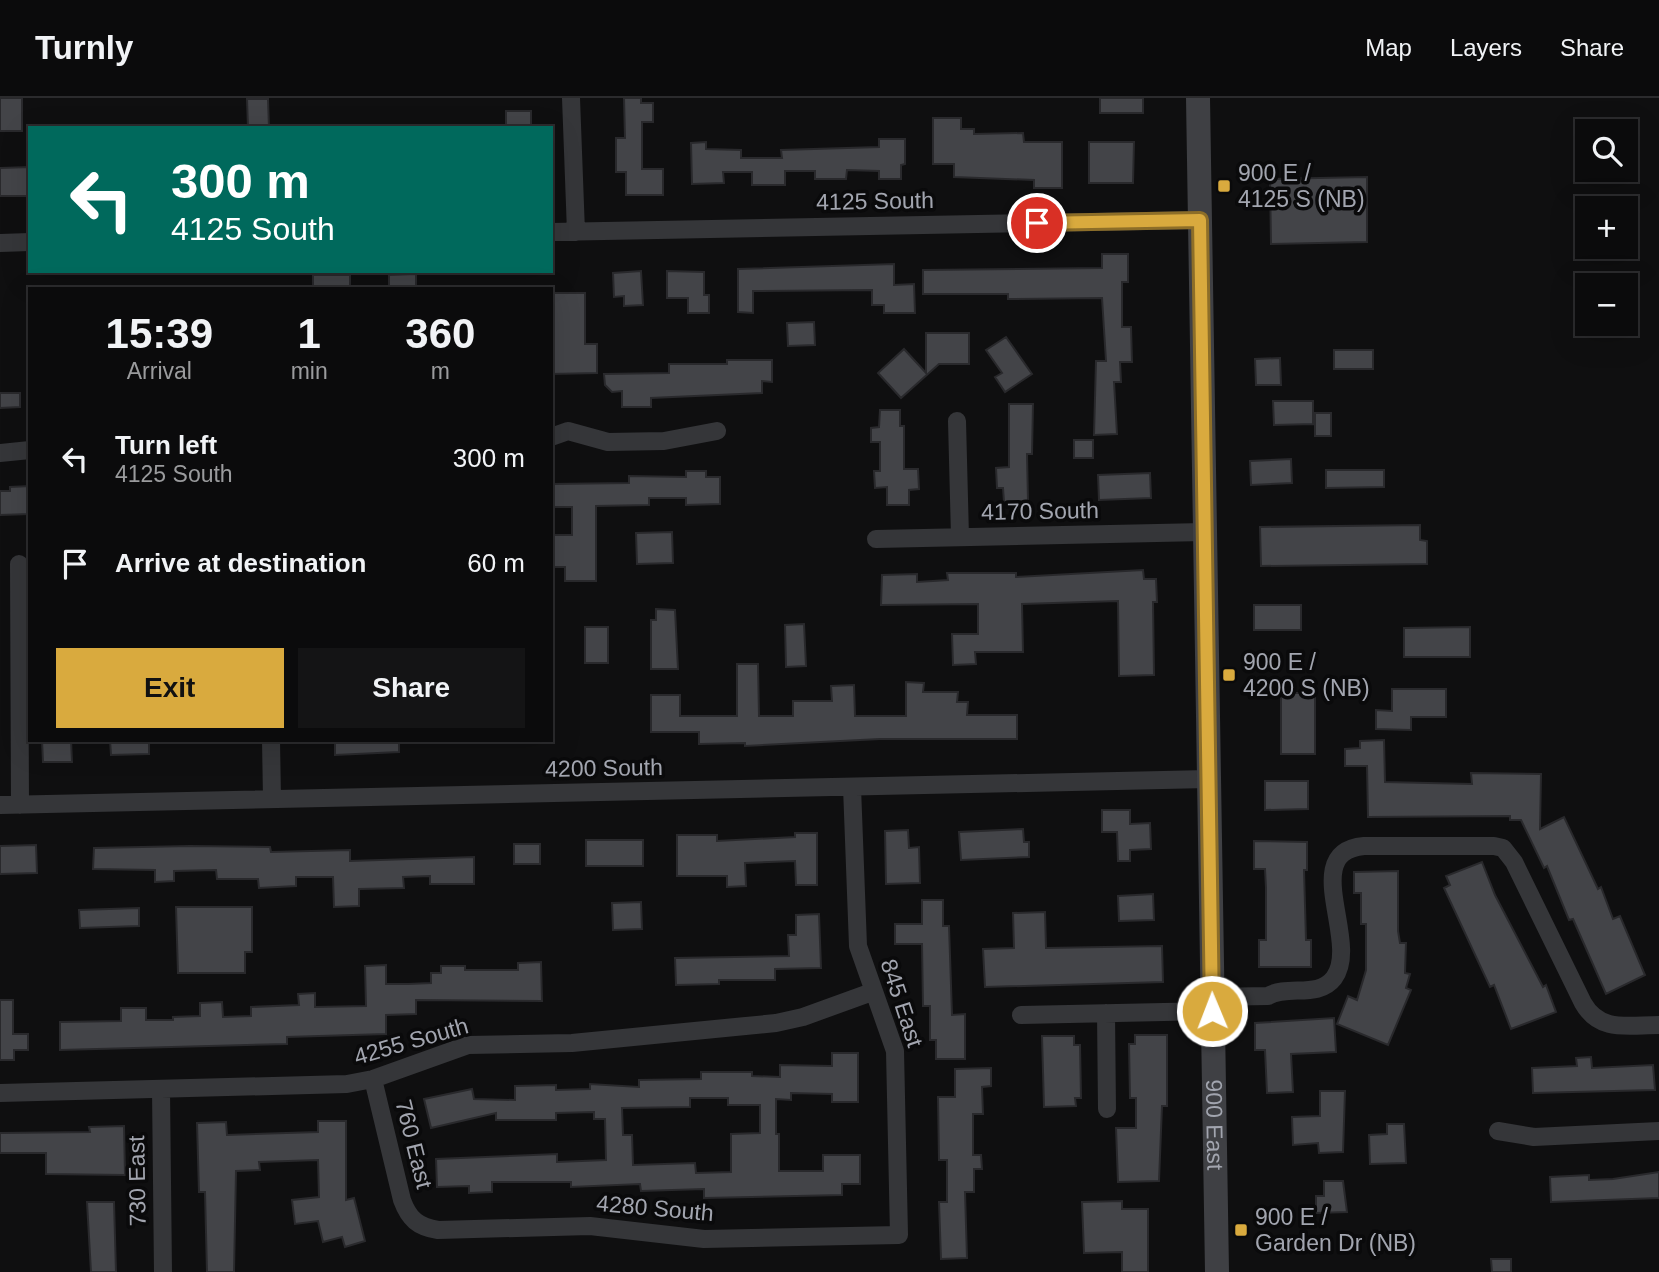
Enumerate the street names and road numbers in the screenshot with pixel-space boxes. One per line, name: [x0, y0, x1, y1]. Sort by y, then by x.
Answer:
street label: 4125 South: [816, 187, 934, 215]
street label: 4170 South: [981, 497, 1099, 525]
street label: 4200 South: [545, 754, 663, 782]
street label: 845 East: [876, 956, 929, 1051]
street label: 4255 South: [351, 1012, 471, 1070]
street label: 900 East: [1201, 1079, 1228, 1171]
street label: 760 East: [390, 1097, 438, 1192]
street label: 730 East: [123, 1135, 151, 1227]
street label: 4280 South: [595, 1190, 715, 1226]

